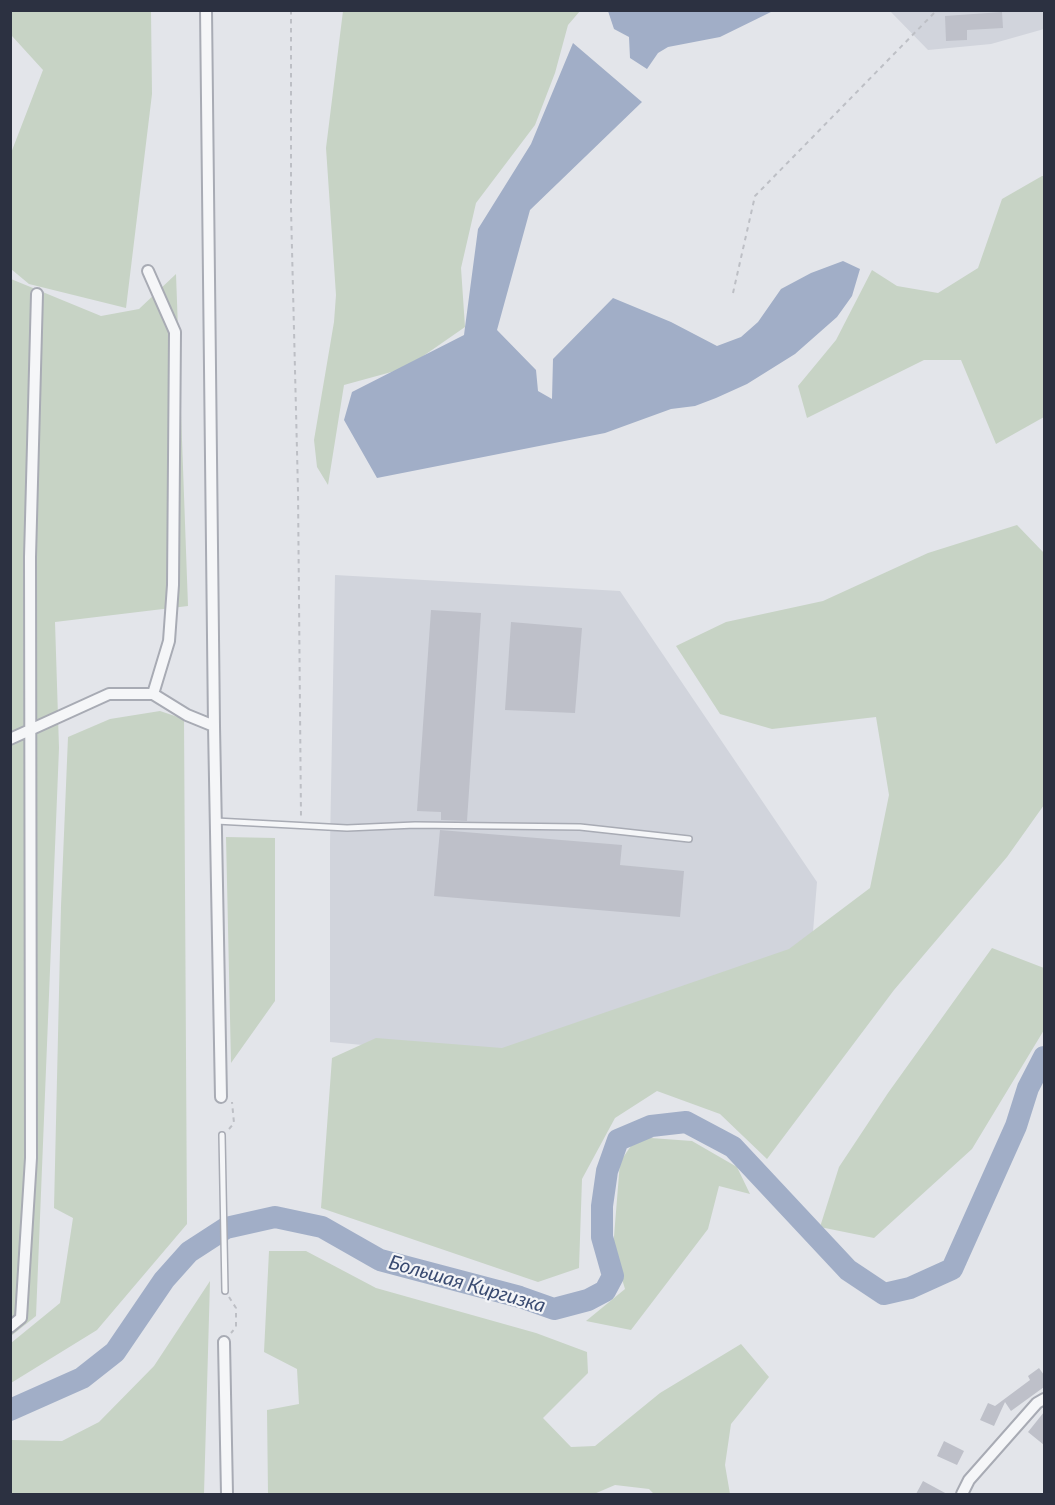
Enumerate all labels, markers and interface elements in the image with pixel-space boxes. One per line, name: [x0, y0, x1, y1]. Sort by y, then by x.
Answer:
water label: Большая Киргизка: [386, 1250, 548, 1318]

